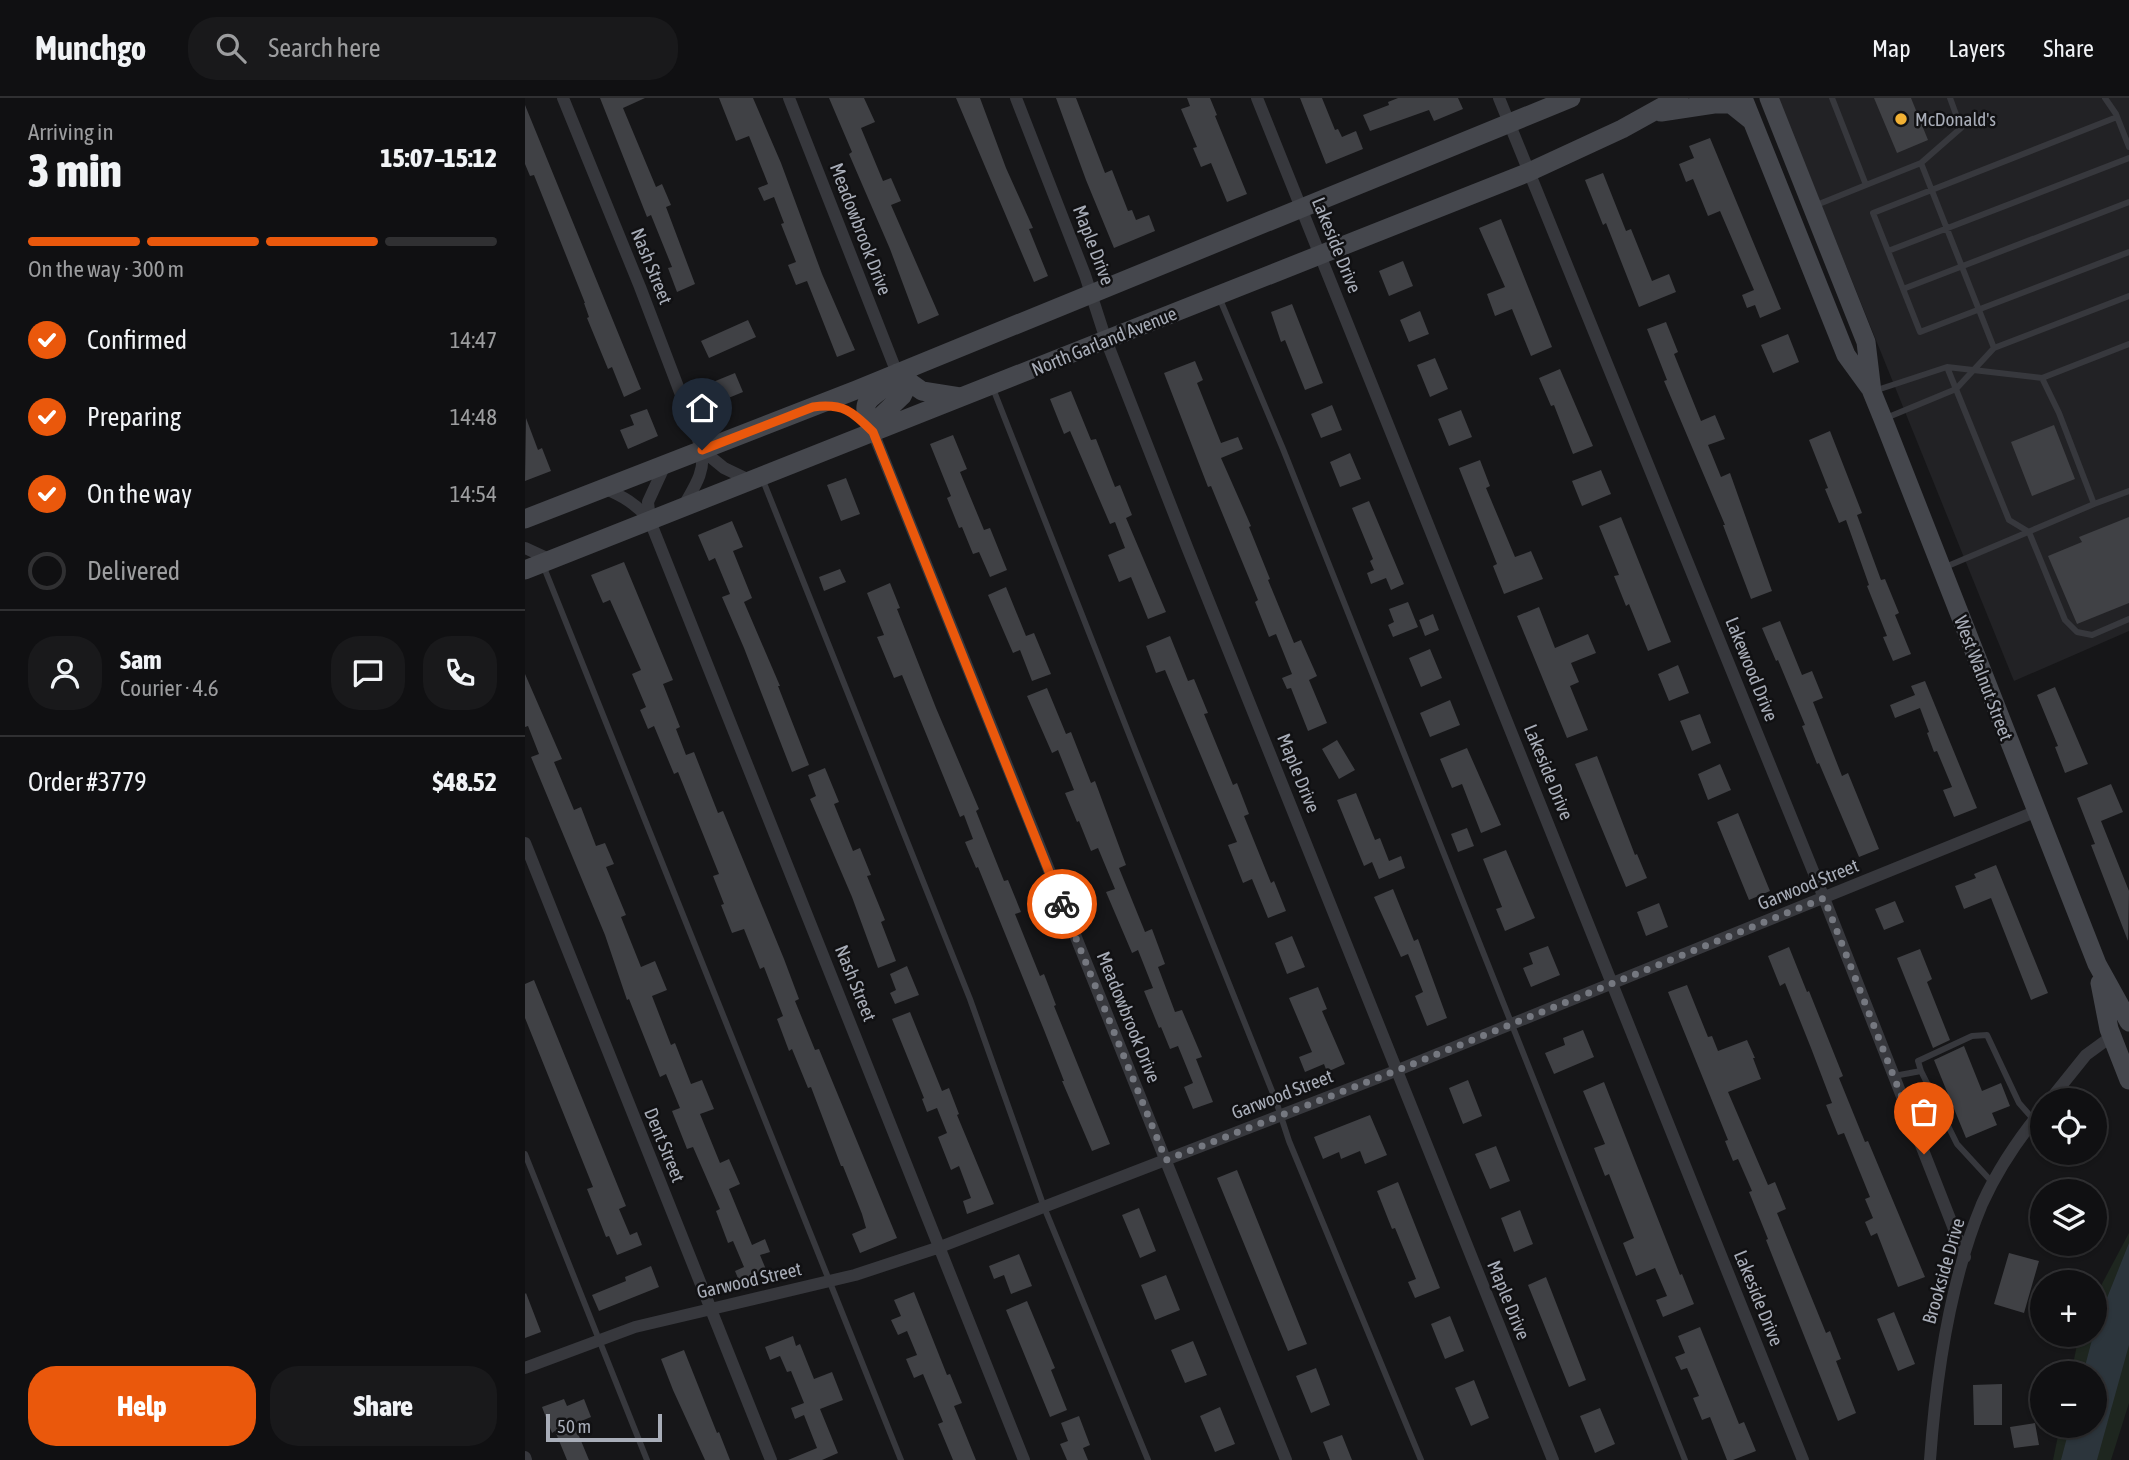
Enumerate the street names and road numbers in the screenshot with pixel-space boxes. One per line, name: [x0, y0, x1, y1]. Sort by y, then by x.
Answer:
street label: Meadowbrook Drive: [826, 160, 896, 298]
street label: Lakeside Drive: [1308, 194, 1366, 296]
street label: Maple Drive: [1069, 202, 1119, 288]
street label: Nash Street: [627, 225, 677, 307]
street label: North Garland Avenue: [1028, 302, 1180, 380]
street label: West Walnut Street: [1950, 613, 2018, 743]
street label: Lakewood Drive: [1721, 614, 1783, 724]
street label: Lakeside Drive: [1520, 721, 1578, 823]
street label: Maple Drive: [1273, 730, 1325, 816]
street label: Garwood Street: [1754, 854, 1862, 914]
street label: Nash Street: [831, 942, 881, 1024]
street label: Meadowbrook Drive: [1093, 948, 1165, 1086]
street label: Garwood Street: [1228, 1065, 1336, 1123]
street label: Dent Street: [640, 1105, 690, 1185]
street label: Brookside Drive: [1917, 1216, 1969, 1326]
street label: Lakeside Drive: [1730, 1247, 1788, 1349]
street label: Garwood Street: [694, 1257, 804, 1303]
street label: Maple Drive: [1483, 1257, 1535, 1343]

